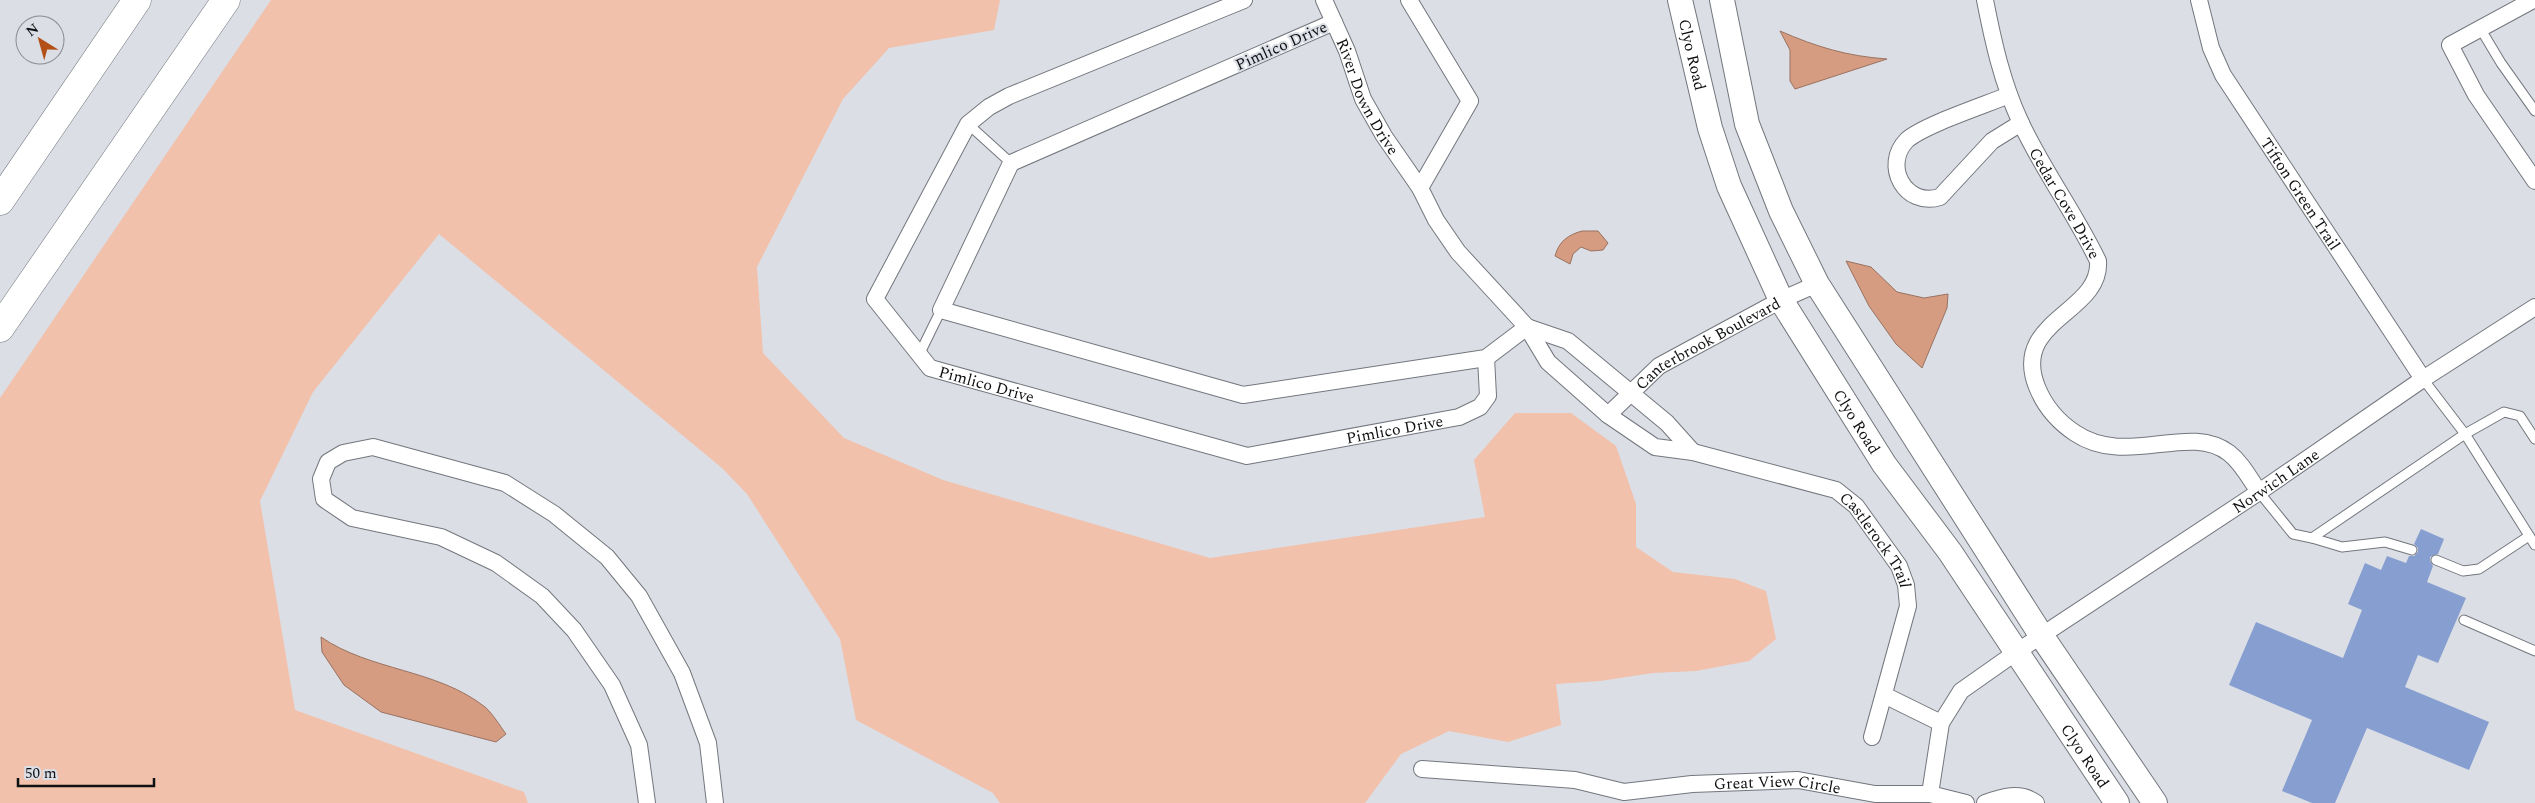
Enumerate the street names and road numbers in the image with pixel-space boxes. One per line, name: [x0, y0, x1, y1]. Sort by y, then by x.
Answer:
street label: Pimlico Drive: [1232, 15, 1331, 77]
street label: Clyo Road: [1672, 17, 1712, 93]
street label: River Down Drive: [1330, 34, 1405, 160]
street label: Tifton Green Trail: [2254, 133, 2346, 255]
street label: Cedar Cove Drive: [2023, 143, 2106, 263]
street label: Canterbrook Boulevard: [1630, 292, 1785, 396]
street label: Pimlico Drive: [936, 360, 1037, 409]
street label: Clyo Road: [1827, 385, 1886, 459]
street label: Pimlico Drive: [1344, 409, 1445, 451]
street label: Norwich Lane: [2228, 443, 2324, 520]
street label: Castlerock Trail: [1834, 486, 1917, 589]
street label: Clyo Road: [2054, 719, 2115, 793]
street label: Great View Circle: [1713, 769, 1843, 801]

